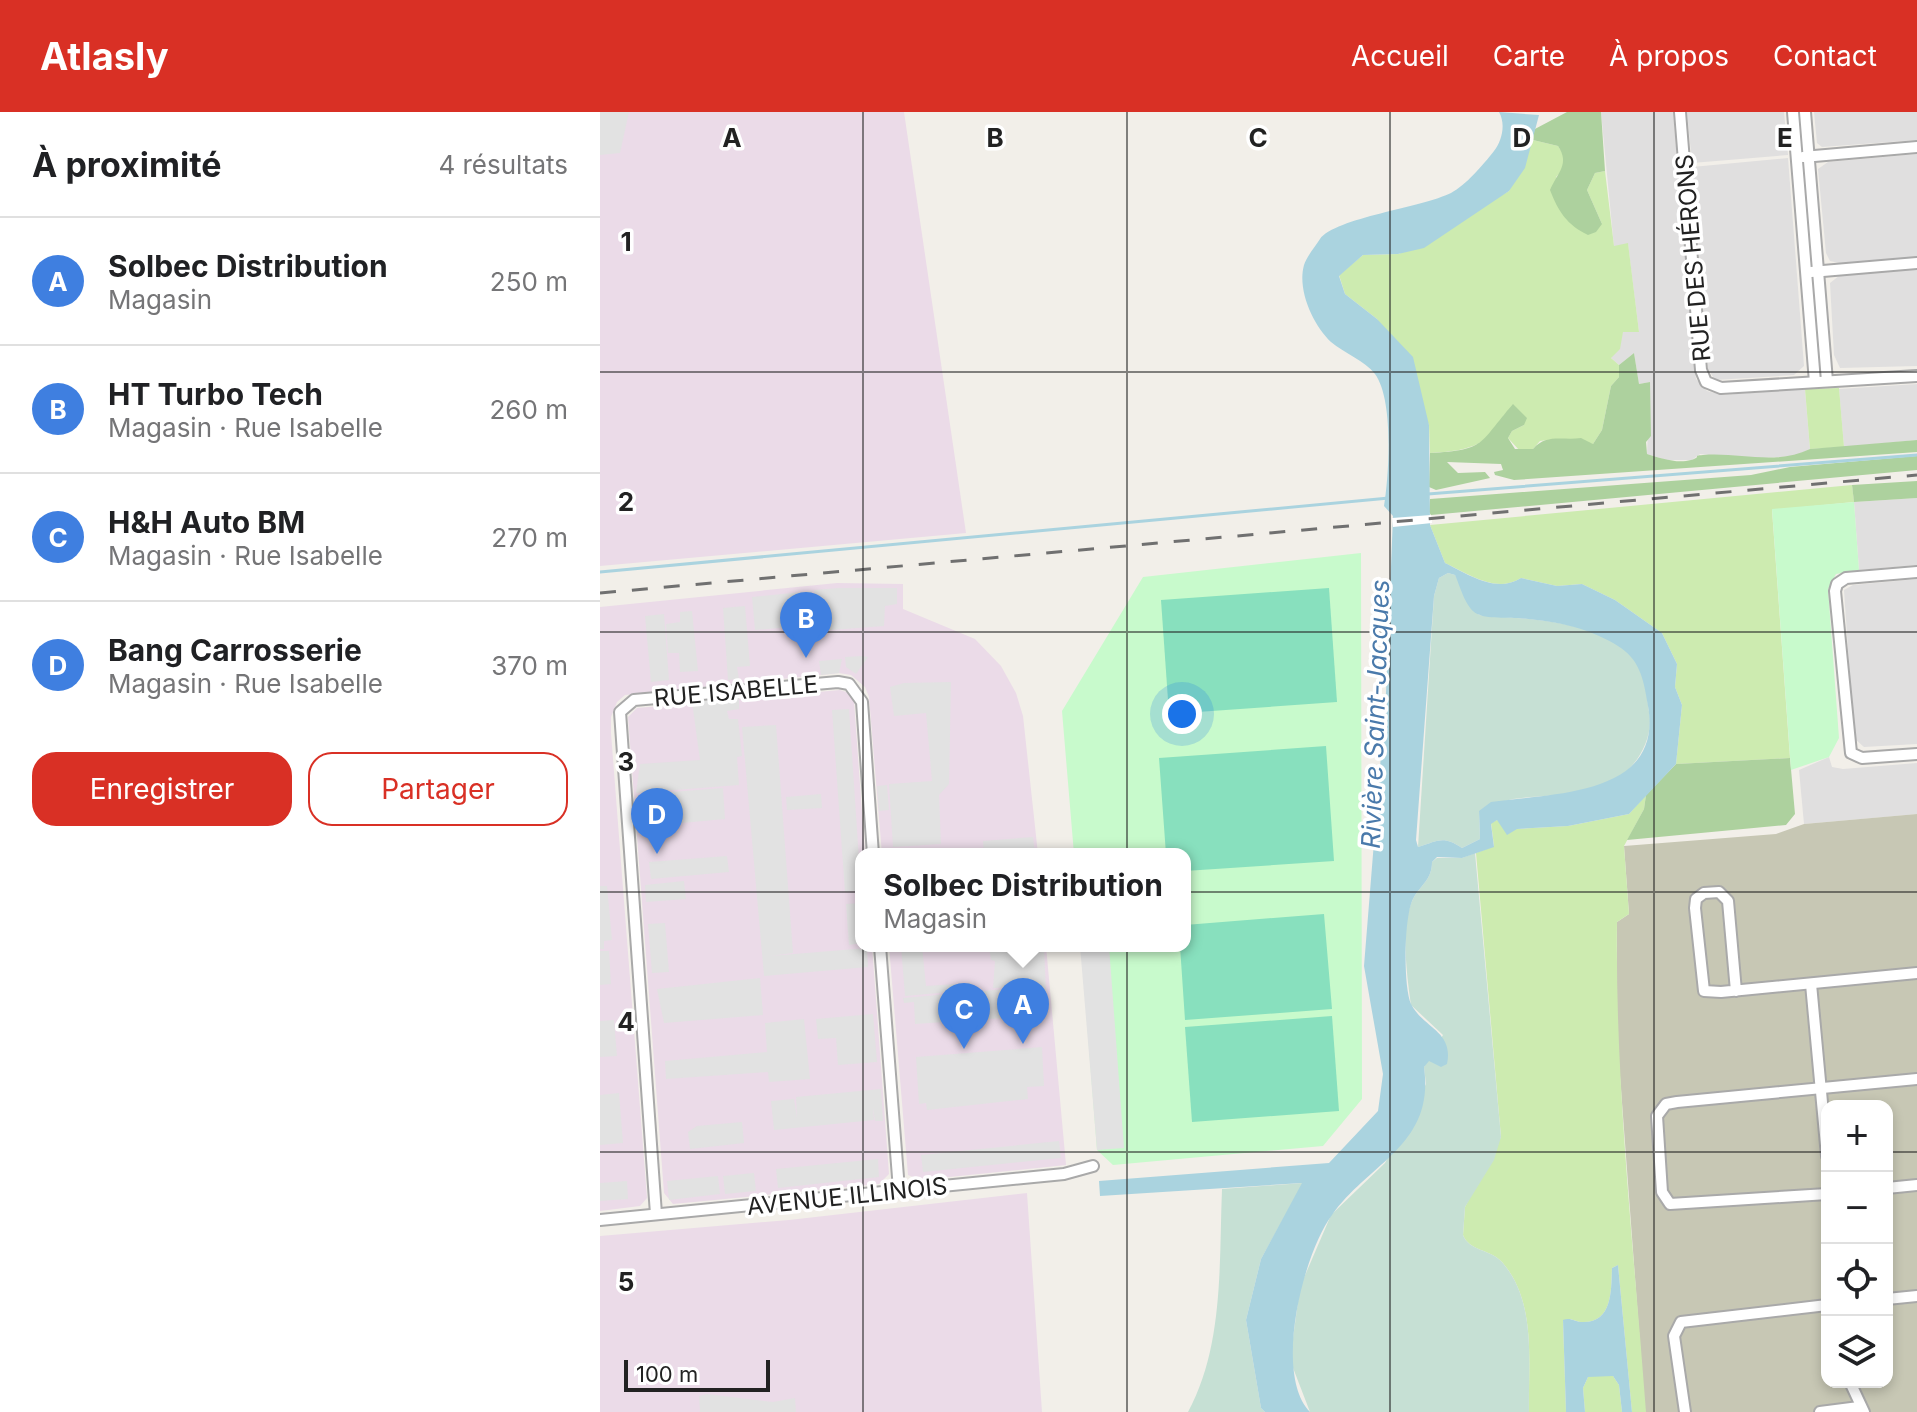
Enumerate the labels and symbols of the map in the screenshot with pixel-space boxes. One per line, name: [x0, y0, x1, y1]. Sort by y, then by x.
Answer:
text: A: [722, 122, 742, 153]
text: B: [986, 122, 1004, 153]
text: C: [1248, 122, 1268, 153]
text: D: [1513, 122, 1531, 153]
text: E: [1777, 122, 1793, 153]
street label: RUE DES HÉRONS: [1668, 153, 1717, 363]
text: 1: [620, 226, 632, 257]
text: 2: [618, 486, 634, 517]
water label: Rivière Saint-Jacques: [1355, 579, 1395, 849]
pin: B: [780, 592, 832, 658]
street label: RUE ISABELLE: [653, 669, 819, 713]
your location: [1162, 694, 1202, 734]
text: 3: [618, 746, 634, 777]
pin: D: [631, 788, 683, 854]
pin: A: [997, 978, 1049, 1044]
pin: C: [938, 983, 990, 1049]
text: 4: [617, 1006, 635, 1037]
street label: AVENUE ILLINOIS: [745, 1171, 949, 1221]
text: 5: [618, 1266, 634, 1297]
scale bar: [624, 1356, 770, 1392]

